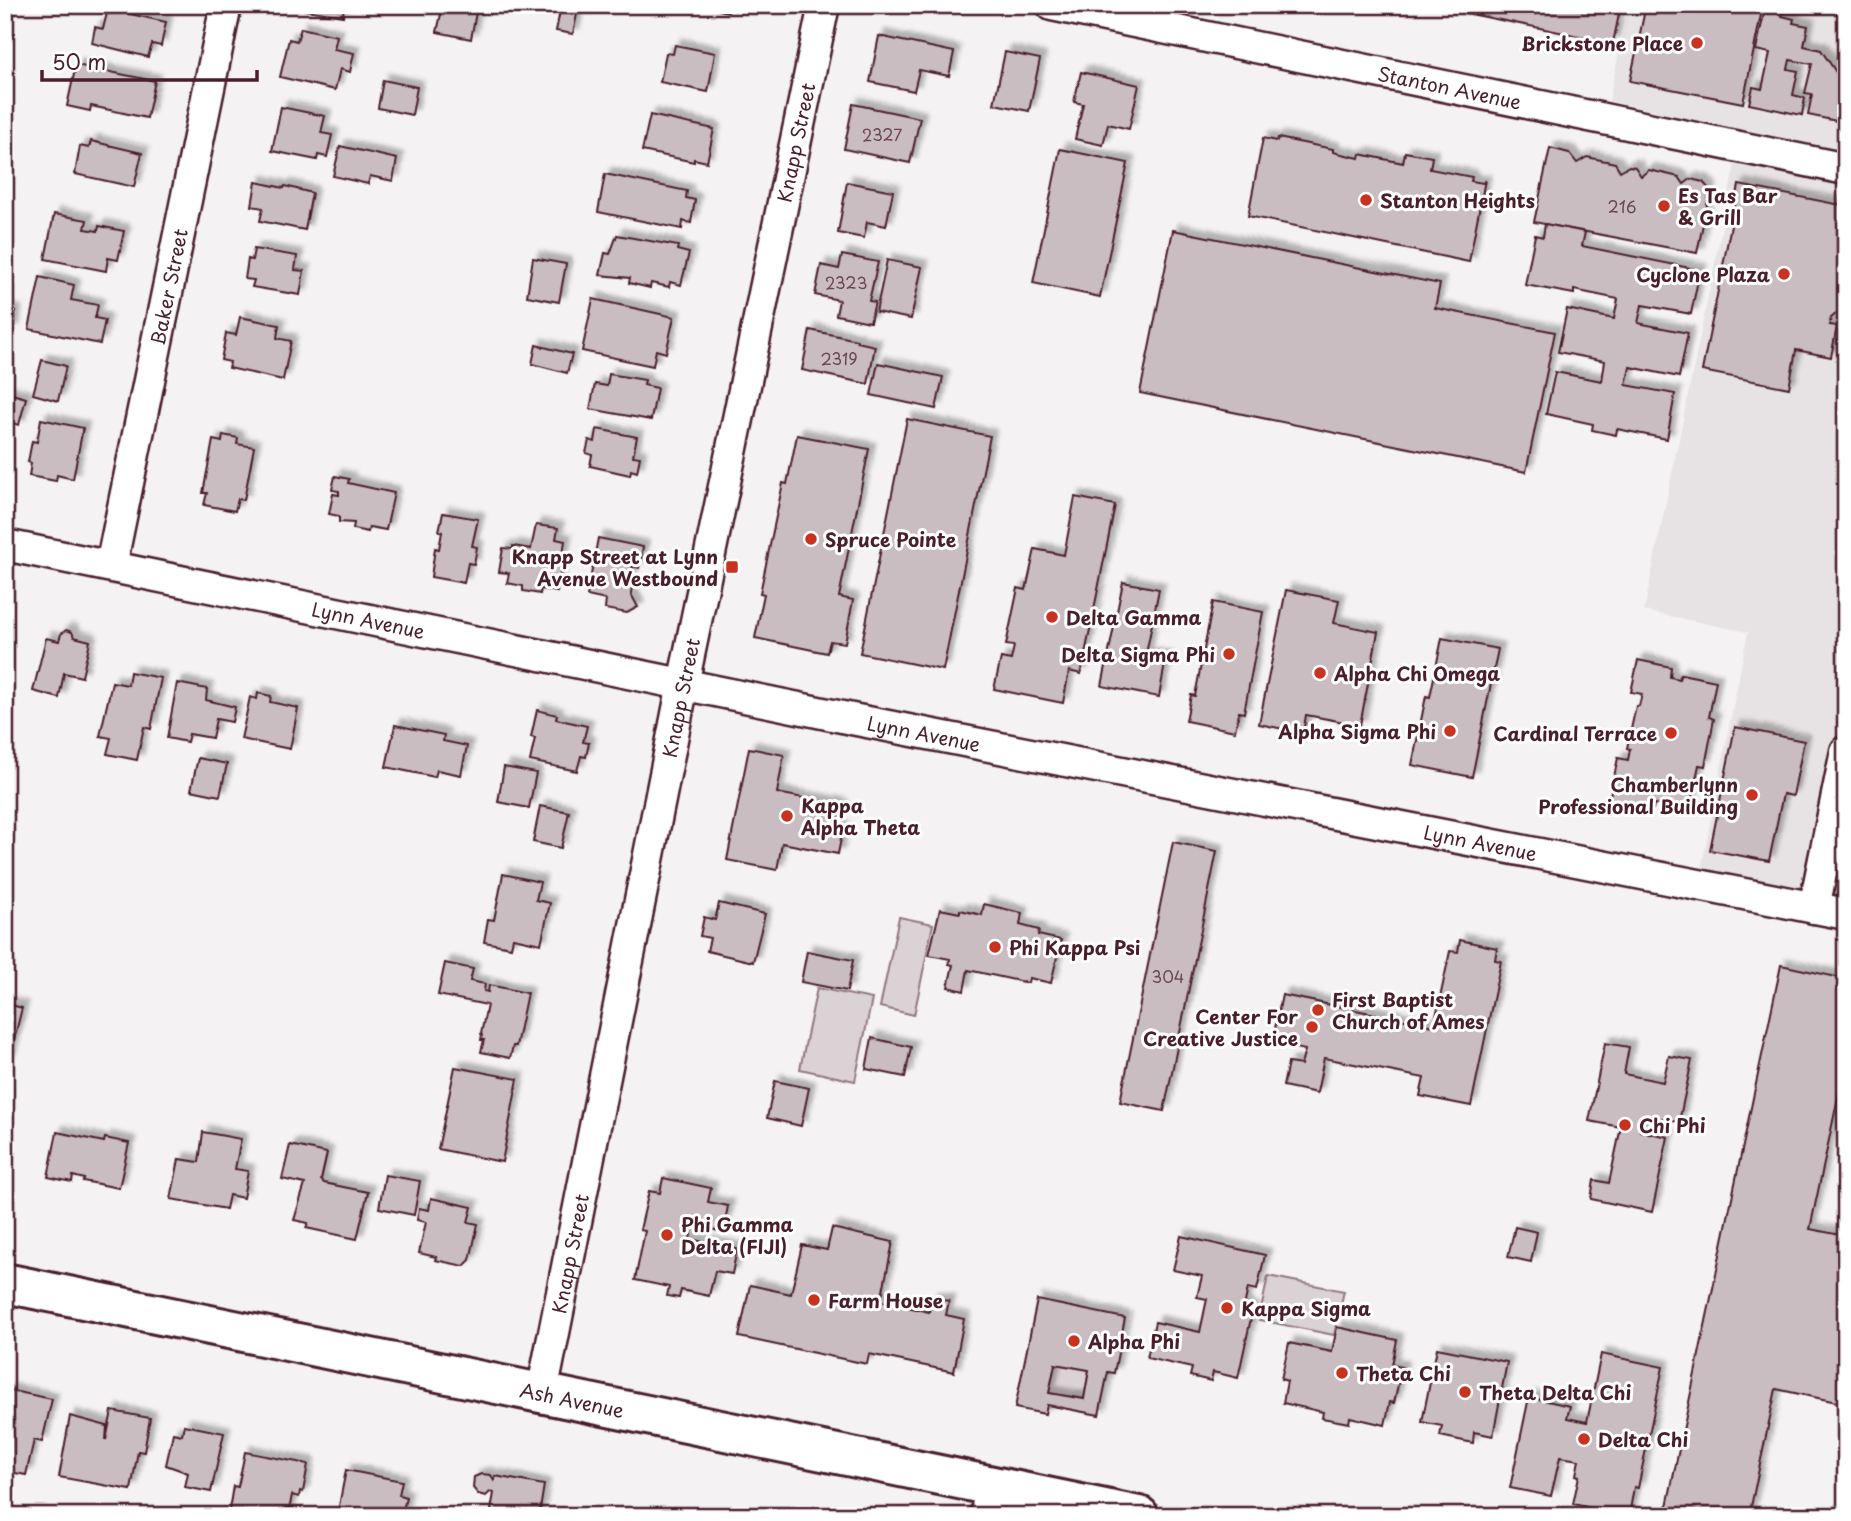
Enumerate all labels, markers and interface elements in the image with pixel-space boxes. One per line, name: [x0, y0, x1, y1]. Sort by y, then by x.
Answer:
place label: Brickstone Place: [1521, 29, 1683, 57]
marker: Brickstone Place: [1689, 35, 1705, 51]
scale bar: [42, 38, 257, 82]
text: 50 m: [52, 45, 106, 77]
street label: Stanton Avenue: [1375, 59, 1524, 116]
street label: Knapp Street: [769, 80, 822, 205]
house number: 2327: [862, 122, 902, 146]
place label: Es Tas Bar & Grill: [1678, 181, 1778, 231]
place label: Stanton Heights: [1380, 186, 1535, 214]
marker: Stanton Heights: [1358, 192, 1374, 208]
house number: 216: [1608, 194, 1637, 218]
marker: Es Tas Bar & Grill: [1656, 198, 1672, 214]
street label: Baker Street: [143, 226, 194, 348]
place label: Cyclone Plaza: [1636, 260, 1770, 288]
marker: Cyclone Plaza: [1776, 266, 1792, 282]
house number: 2323: [825, 270, 867, 294]
house number: 2319: [820, 346, 858, 370]
place label: Spruce Pointe: [825, 525, 956, 553]
marker: Spruce Pointe: [803, 531, 819, 547]
place label: Knapp Street at Lynn Avenue Westbound: [512, 542, 718, 592]
marker: Knapp Street at Lynn Avenue Westbound: [724, 559, 740, 575]
street label: Lynn Avenue: [309, 594, 427, 645]
place label: Delta Gamma: [1066, 603, 1202, 631]
marker: Delta Gamma: [1044, 609, 1060, 625]
street label: Knapp Street: [655, 635, 706, 760]
place label: Delta Sigma Phi: [1061, 640, 1215, 668]
marker: Delta Sigma Phi: [1221, 646, 1237, 662]
place label: Alpha Chi Omega: [1333, 659, 1500, 687]
marker: Alpha Chi Omega: [1312, 665, 1328, 681]
street label: Lynn Avenue: [865, 708, 983, 758]
place label: Alpha Sigma Phi: [1277, 717, 1436, 745]
place label: Cardinal Terrace: [1493, 719, 1657, 747]
marker: Alpha Sigma Phi: [1442, 723, 1458, 739]
marker: Cardinal Terrace: [1663, 725, 1679, 741]
place label: Chamberlynn Professional Building: [1538, 770, 1738, 820]
marker: Chamberlynn Professional Building: [1744, 787, 1760, 803]
place label: Kappa Alpha Theta: [800, 791, 920, 841]
marker: Kappa Alpha Theta: [779, 808, 795, 824]
street label: Lynn Avenue: [1421, 817, 1539, 867]
place label: Phi Kappa Psi: [1009, 933, 1141, 961]
marker: Phi Kappa Psi: [987, 939, 1003, 955]
house number: 304: [1152, 964, 1184, 988]
place label: First Baptist Church of Ames: [1332, 985, 1485, 1035]
place label: Center For Creative Justice: [1143, 1002, 1298, 1052]
marker: First Baptist Church of Ames: [1310, 1002, 1326, 1018]
marker: Center For Creative Justice: [1304, 1019, 1320, 1035]
place label: Chi Phi: [1639, 1111, 1706, 1139]
marker: Chi Phi: [1617, 1117, 1633, 1133]
street label: Knapp Street: [544, 1191, 595, 1316]
place label: Phi Gamma Delta (FIJI): [681, 1210, 794, 1260]
marker: Phi Gamma Delta (FIJI): [659, 1227, 675, 1243]
place label: Farm House: [828, 1286, 943, 1314]
marker: Farm House: [806, 1292, 822, 1308]
place label: Kappa Sigma: [1241, 1294, 1371, 1322]
marker: Kappa Sigma: [1219, 1300, 1235, 1316]
place label: Alpha Phi: [1087, 1327, 1180, 1355]
marker: Alpha Phi: [1066, 1333, 1082, 1349]
place label: Theta Chi: [1356, 1359, 1451, 1387]
marker: Theta Chi: [1334, 1365, 1350, 1381]
street label: Ash Avenue: [518, 1375, 627, 1424]
place label: Theta Delta Chi: [1479, 1378, 1631, 1406]
marker: Theta Delta Chi: [1457, 1384, 1473, 1400]
place label: Delta Chi: [1598, 1425, 1689, 1453]
marker: Delta Chi: [1576, 1431, 1592, 1447]

